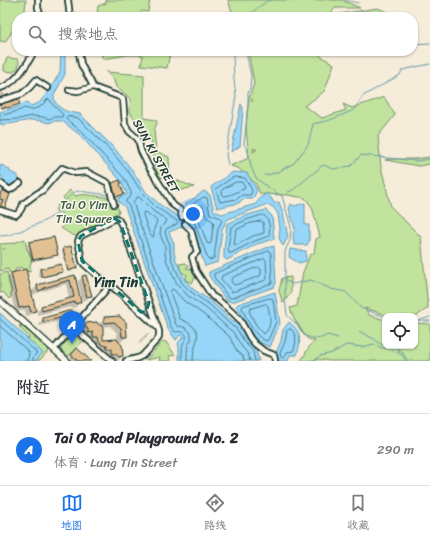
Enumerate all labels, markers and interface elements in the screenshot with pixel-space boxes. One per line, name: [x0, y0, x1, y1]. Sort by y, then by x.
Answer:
search box: [12, 12, 418, 56]
text: 搜索地点: [58, 21, 118, 47]
icon: search: [26, 23, 48, 45]
street label: SUN KI STREET: [126, 115, 186, 198]
park label: Tai O Yim Tin Square: [56, 194, 112, 230]
your location: [183, 204, 203, 224]
district label: Yim Tin: [94, 270, 138, 295]
pin: A: [59, 311, 85, 344]
map controls: [382, 313, 418, 349]
button: locate: [382, 313, 418, 349]
text: 附近: [16, 372, 50, 402]
text: Tai O Road Playground No. 2: [54, 425, 238, 451]
text: A: [25, 438, 33, 461]
text: 290 m: [377, 438, 414, 461]
text: 体育 · Lung Tin Street: [54, 451, 177, 474]
tab: 地图: [61, 492, 83, 535]
tab: 路线: [204, 492, 226, 535]
tab: 收藏: [347, 492, 369, 535]

